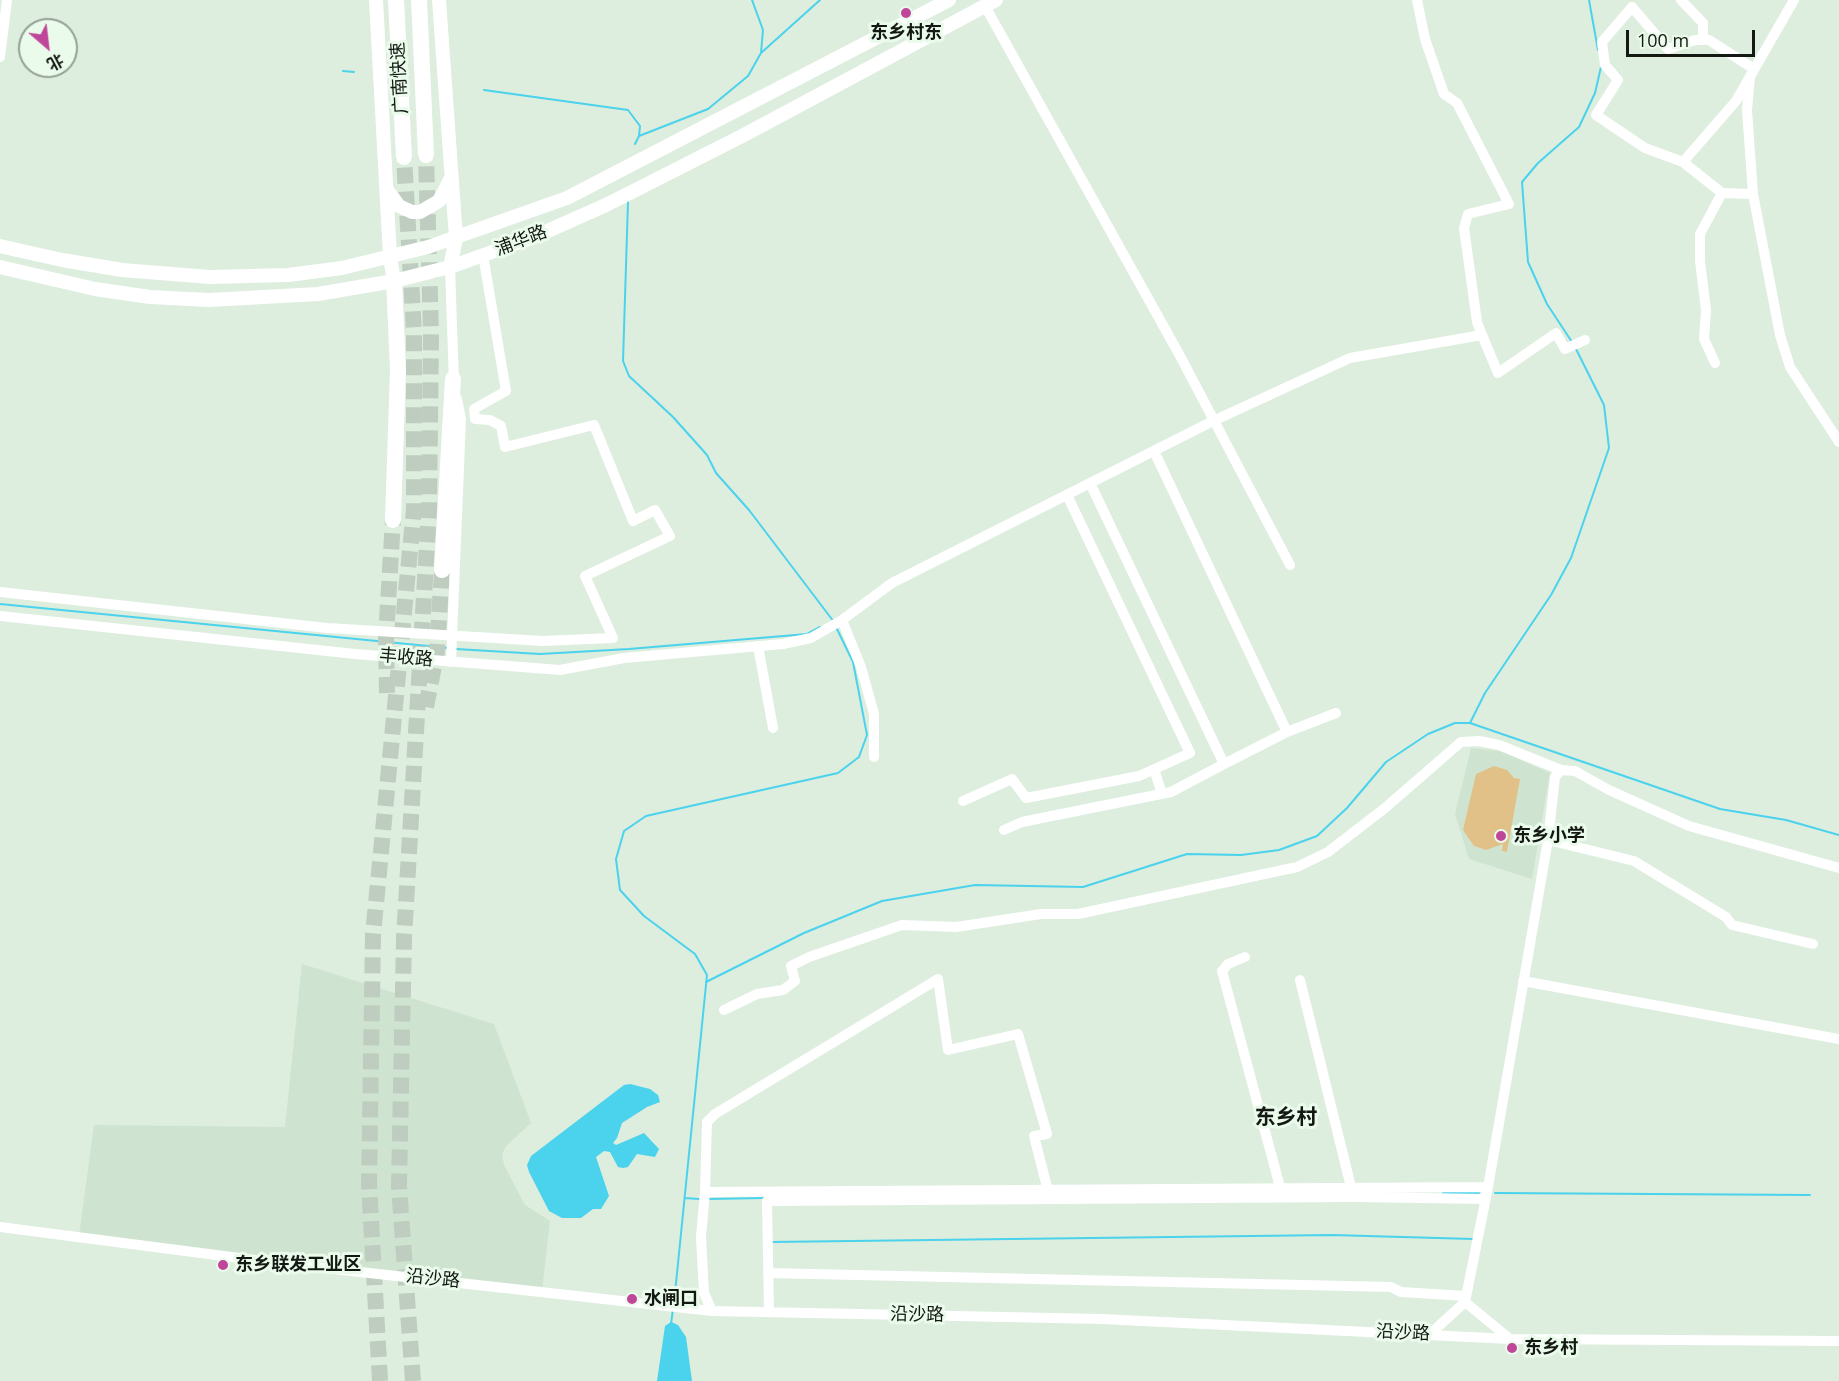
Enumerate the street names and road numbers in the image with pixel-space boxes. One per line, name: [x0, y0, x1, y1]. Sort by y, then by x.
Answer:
street label: 广南快速: [387, 41, 413, 115]
street label: 浦华路: [492, 221, 550, 261]
street label: 丰收路: [378, 645, 434, 671]
street label: 沿沙路: [405, 1265, 461, 1293]
street label: 沿沙路: [890, 1304, 944, 1326]
street label: 沿沙路: [1375, 1321, 1431, 1345]

